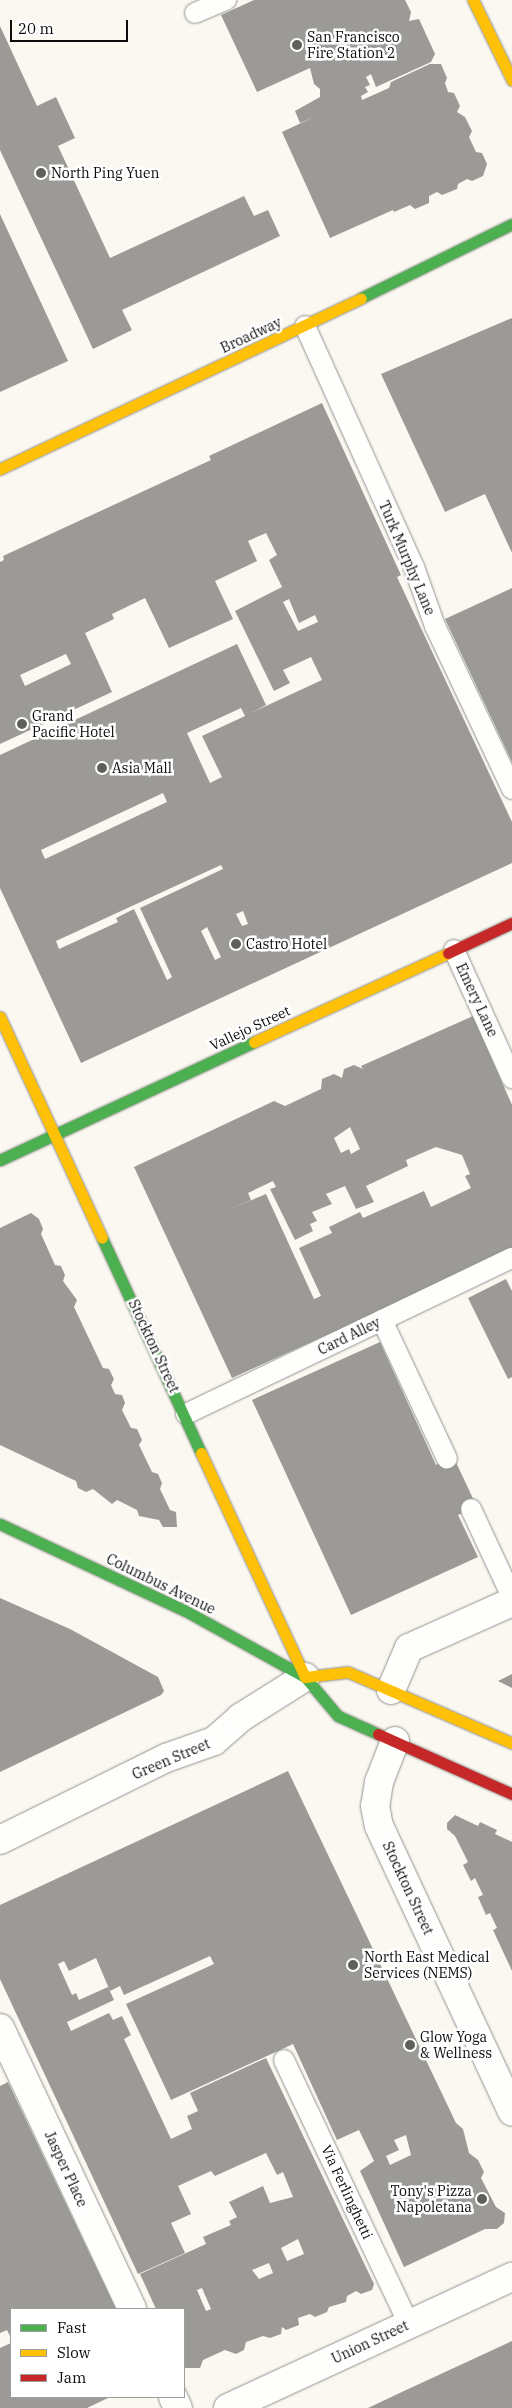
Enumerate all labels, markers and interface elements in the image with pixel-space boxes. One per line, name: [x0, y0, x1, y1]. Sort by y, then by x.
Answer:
scale bar: [12, 10, 130, 42]
text: 20 m: [18, 19, 54, 38]
place label: San Francisco Fire Station 2: [307, 29, 400, 62]
marker: San Francisco Fire Station 2: [291, 39, 303, 51]
place label: North Ping Yuen: [51, 165, 159, 181]
marker: North Ping Yuen: [35, 167, 47, 179]
street label: Broadway: [218, 314, 284, 356]
street label: Turk Murphy Lane: [375, 498, 439, 618]
place label: Grand Pacific Hotel: [32, 708, 115, 740]
marker: Grand Pacific Hotel: [16, 718, 28, 730]
place label: Asia Mall: [112, 760, 172, 776]
marker: Asia Mall: [96, 762, 108, 774]
place label: Castro Hotel: [246, 936, 327, 952]
marker: Castro Hotel: [230, 938, 242, 950]
street label: Emery Lane: [453, 960, 501, 1040]
street label: Vallejo Street: [207, 1002, 293, 1054]
street label: Stockton Street: [125, 1297, 183, 1395]
street label: Card Alley: [315, 1314, 383, 1358]
street label: Columbus Avenue: [104, 1550, 218, 1618]
street label: Green Street: [130, 1735, 212, 1783]
street label: Stockton Street: [379, 1839, 437, 1937]
place label: North East Medical Services (NEMS): [364, 1949, 489, 1981]
marker: North East Medical Services (NEMS): [346, 1958, 360, 1972]
place label: Glow Yoga & Wellness: [420, 2029, 492, 2062]
marker: Glow Yoga & Wellness: [404, 2039, 416, 2051]
street label: Jasper Place: [41, 2128, 91, 2210]
street label: Via Ferlinghetti: [318, 2142, 376, 2242]
place label: Tony's Pizza Napoletana: [391, 2183, 472, 2216]
marker: Tony's Pizza Napoletana: [476, 2193, 488, 2205]
legend: [10, 2308, 185, 2398]
street label: Union Street: [329, 2317, 411, 2367]
text: Fast: [57, 2318, 87, 2337]
text: Slow: [57, 2343, 90, 2362]
text: Jam: [57, 2368, 86, 2387]

